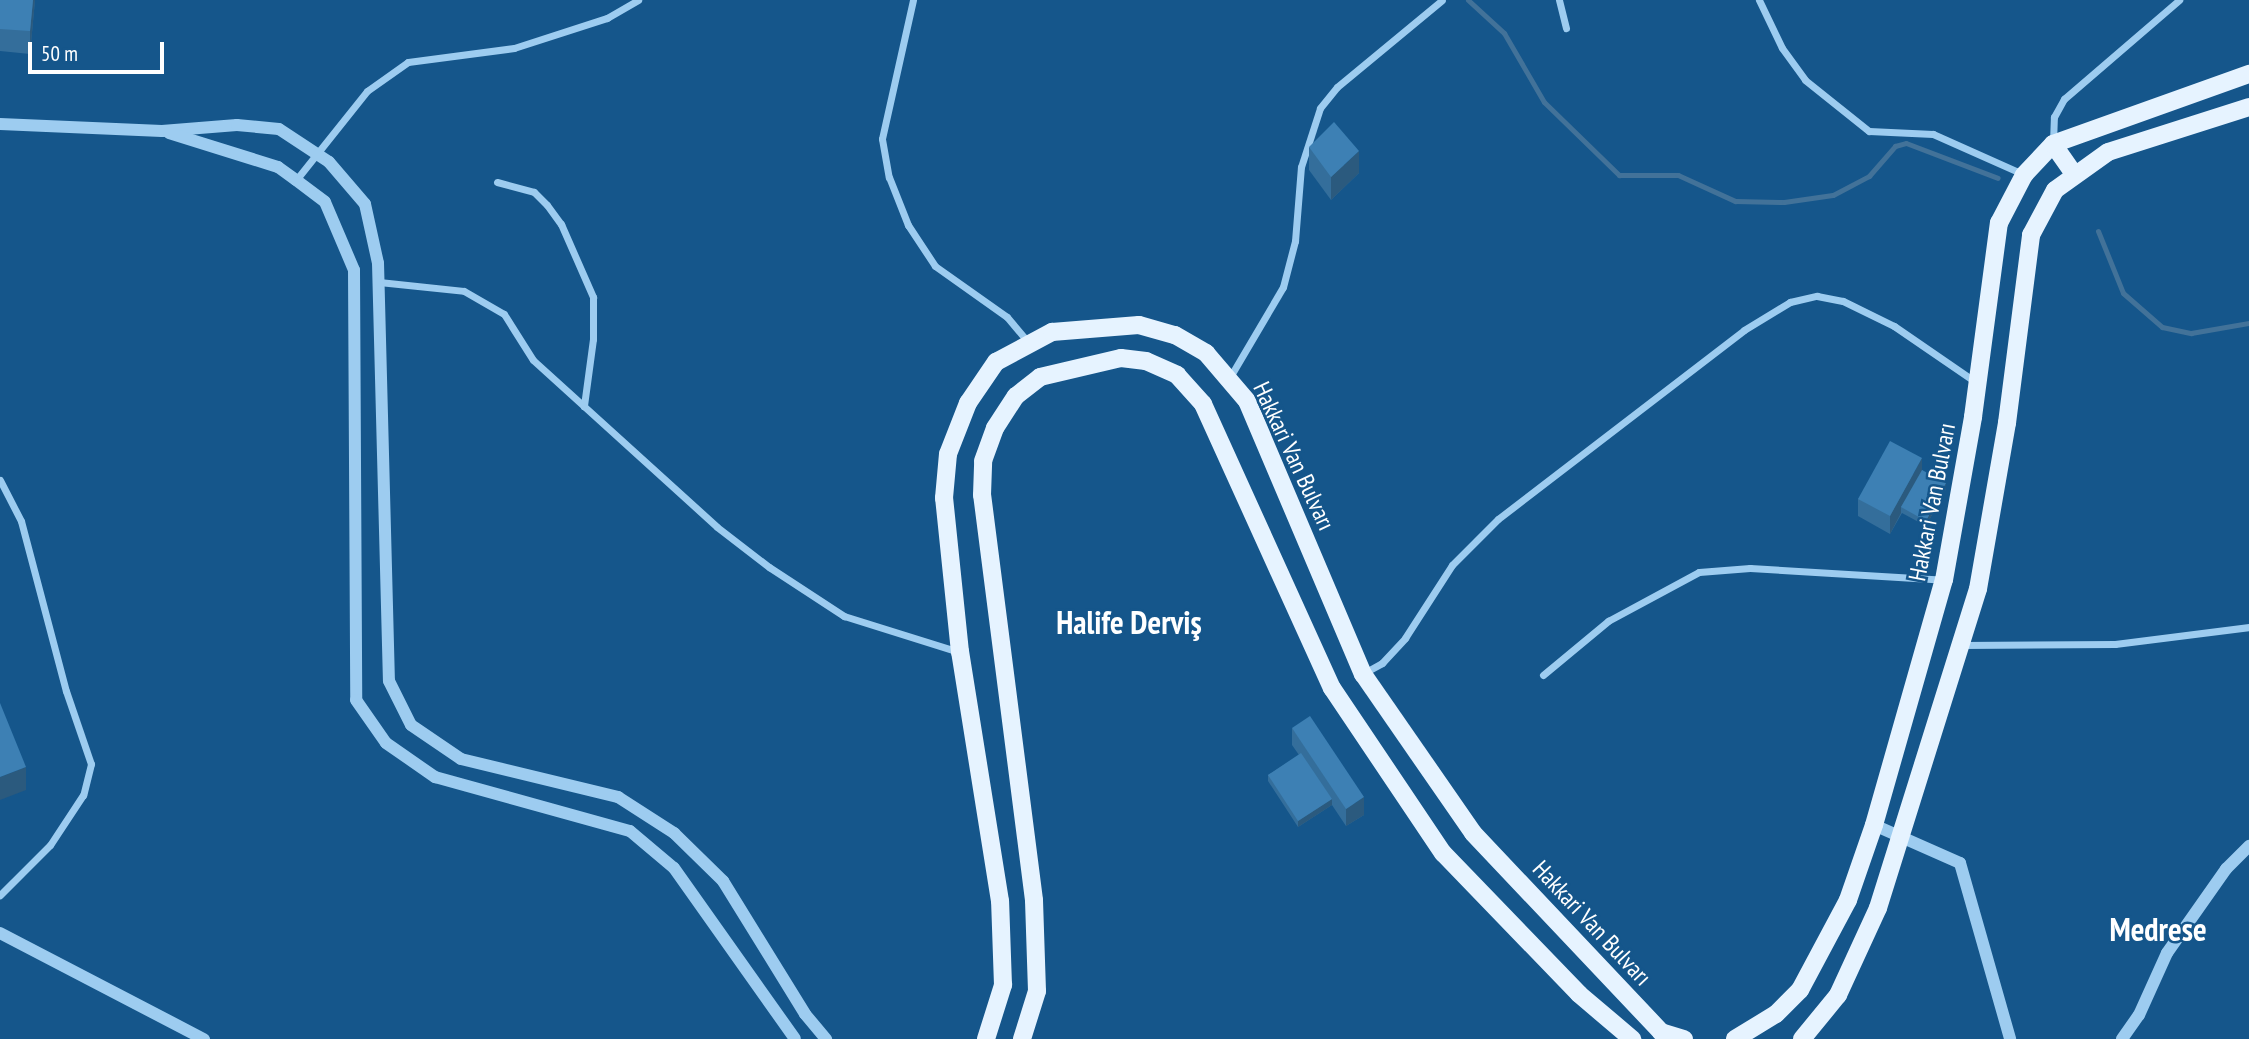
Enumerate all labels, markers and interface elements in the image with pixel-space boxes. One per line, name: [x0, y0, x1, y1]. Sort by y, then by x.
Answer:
scale bar: [32, 28, 168, 72]
text: 50 m: [41, 40, 78, 67]
street label: Hakkari Van Bulvarı: [1247, 377, 1341, 535]
street label: Hakkari Van Bulvarı: [1903, 420, 1961, 584]
district label: Halife Derviş: [1056, 603, 1202, 641]
street label: Hakkari Van Bulvarı: [1527, 854, 1657, 992]
district label: Medrese: [2109, 910, 2207, 948]

